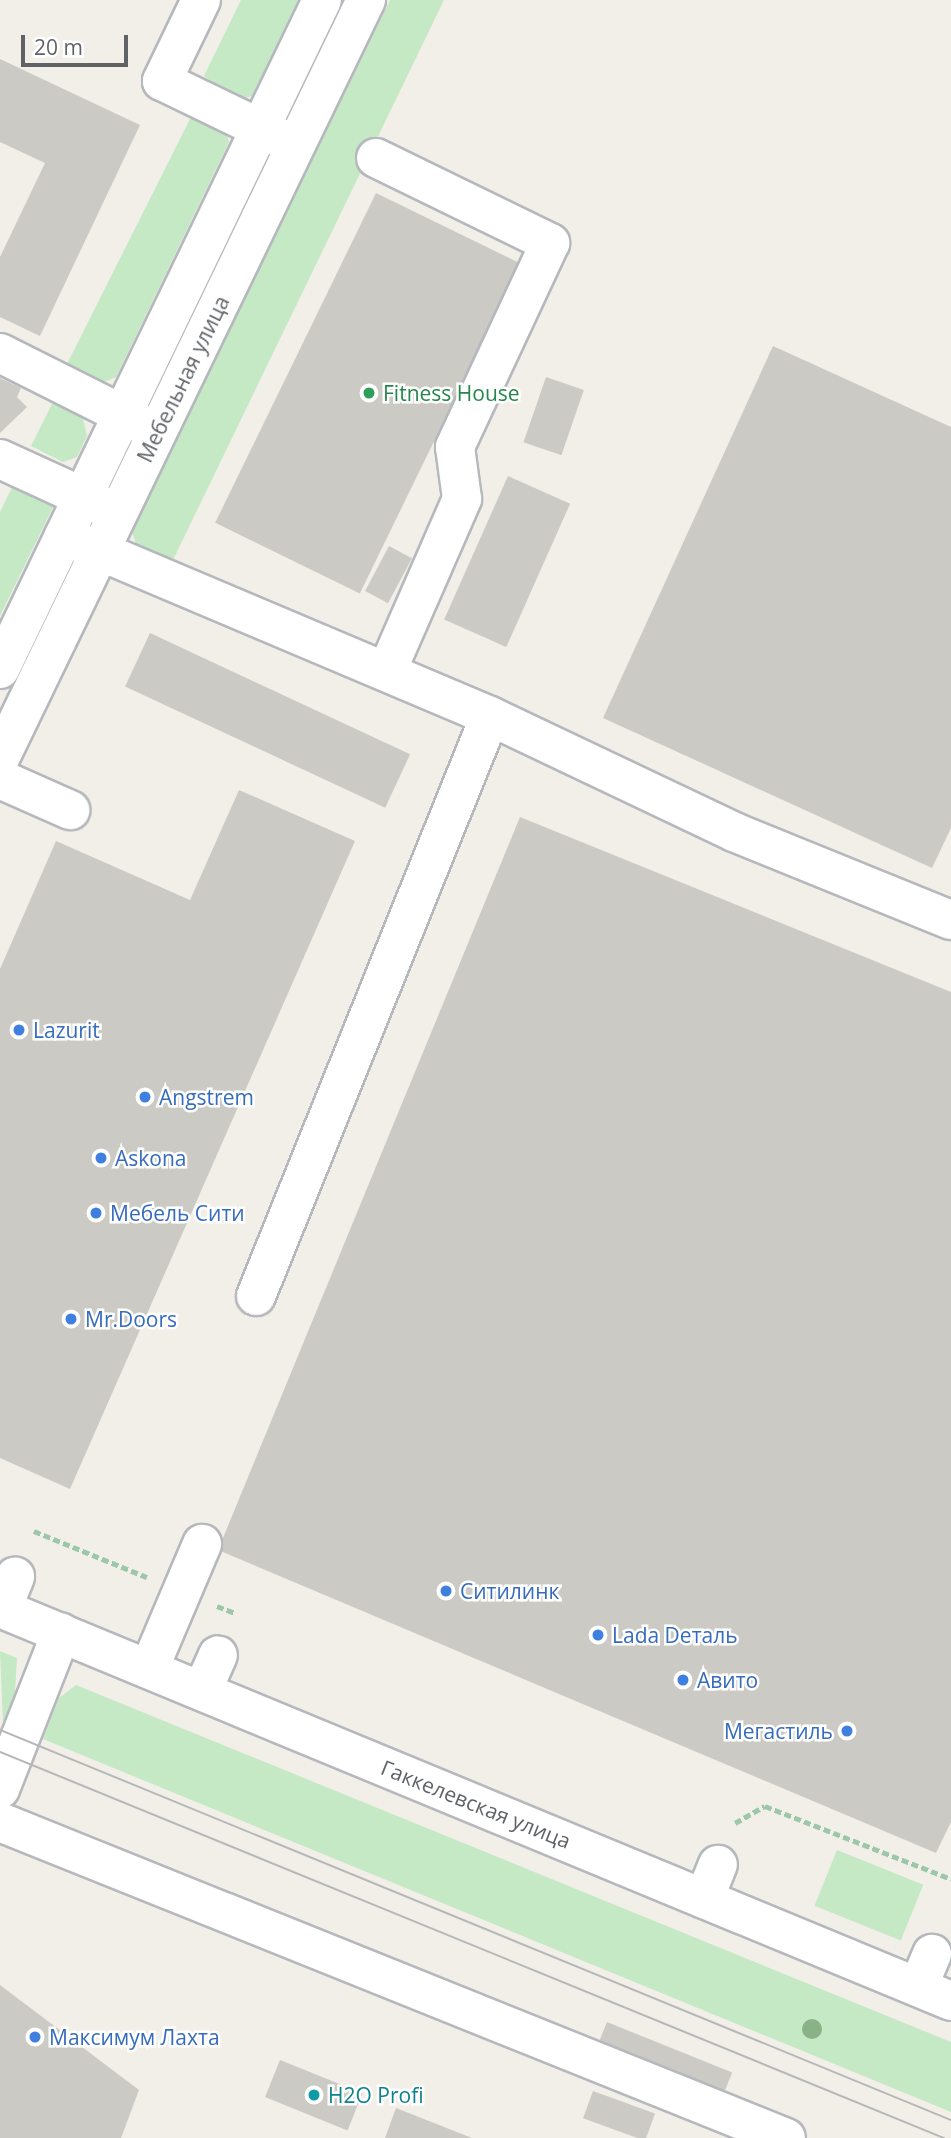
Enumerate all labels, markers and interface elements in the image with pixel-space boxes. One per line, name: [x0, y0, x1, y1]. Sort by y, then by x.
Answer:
scale bar: [24, 21, 131, 65]
text: 20 m: [34, 33, 83, 61]
street label: Мебельная улица: [132, 292, 234, 466]
place label: Fitness House: [383, 380, 520, 406]
marker: Fitness House: [361, 385, 377, 401]
place label: Lazurit: [33, 1017, 100, 1043]
marker: Lazurit: [11, 1022, 27, 1038]
place label: Angstrem: [159, 1084, 254, 1110]
marker: Angstrem: [137, 1089, 153, 1105]
place label: Askona: [115, 1145, 187, 1171]
marker: Askona: [93, 1150, 109, 1166]
place label: Мебель Сити: [110, 1200, 245, 1226]
marker: Мебель Сити: [88, 1205, 104, 1221]
place label: Mr.Doors: [85, 1306, 177, 1332]
marker: Mr.Doors: [63, 1311, 79, 1327]
place label: Ситилинк: [460, 1578, 559, 1604]
marker: Ситилинк: [438, 1583, 454, 1599]
place label: Lada Dеталь: [612, 1622, 738, 1648]
marker: Lada Dеталь: [590, 1627, 606, 1643]
place label: Авито: [697, 1667, 758, 1693]
marker: Авито: [675, 1672, 691, 1688]
place label: Мегастиль: [724, 1718, 833, 1744]
marker: Мегастиль: [839, 1723, 855, 1739]
street label: Гаккелевская улица: [377, 1754, 575, 1854]
place label: Максимум Лахта: [49, 2024, 220, 2050]
marker: Максимум Лахта: [27, 2029, 43, 2045]
place label: H2O Profi: [328, 2082, 423, 2108]
marker: H2O Profi: [306, 2087, 322, 2103]

